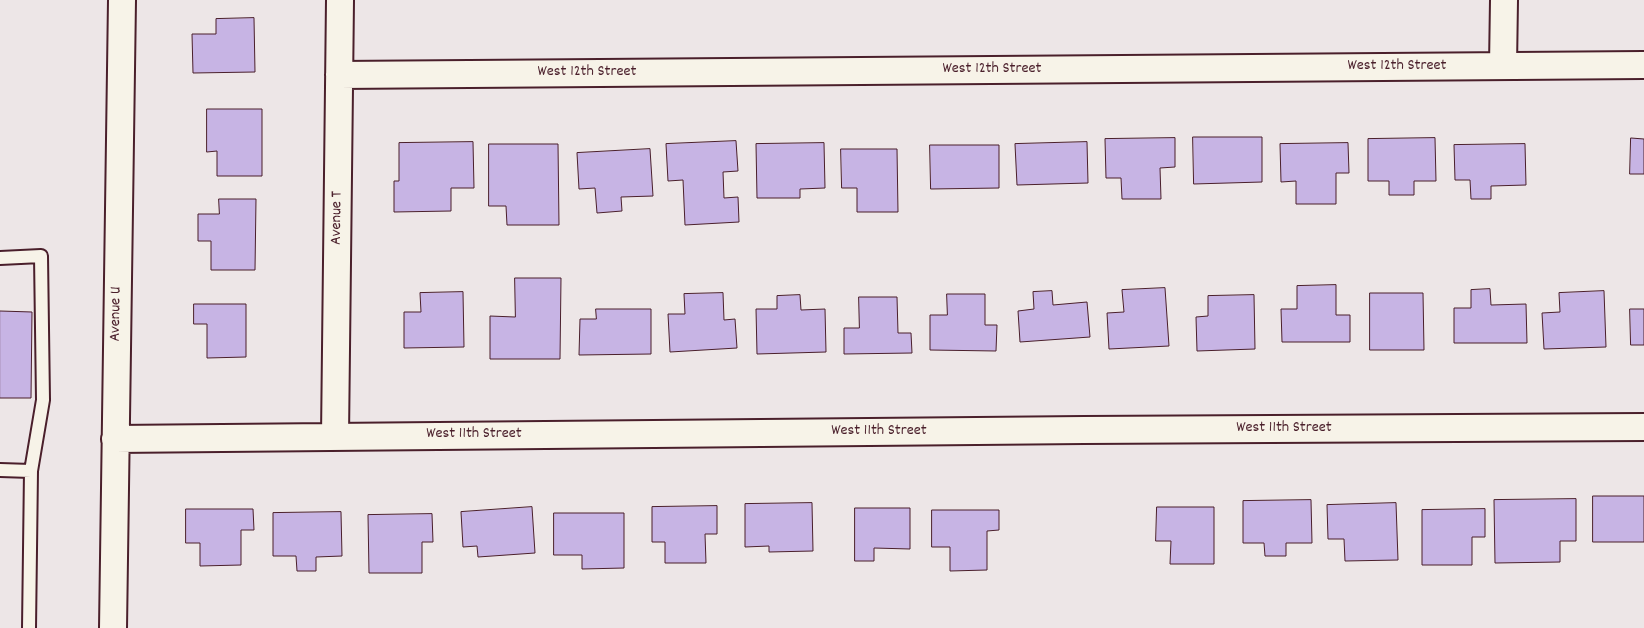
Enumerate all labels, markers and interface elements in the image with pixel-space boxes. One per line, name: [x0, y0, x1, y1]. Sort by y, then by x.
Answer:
street label: West 12th Street: [1348, 57, 1446, 77]
street label: West 12th Street: [943, 60, 1041, 80]
street label: West 12th Street: [538, 63, 636, 83]
street label: Avenue T: [328, 191, 348, 245]
street label: Avenue U: [107, 286, 127, 342]
street label: West 11th Street: [1236, 419, 1332, 439]
street label: West 11th Street: [831, 422, 927, 442]
street label: West 11th Street: [426, 425, 522, 445]

